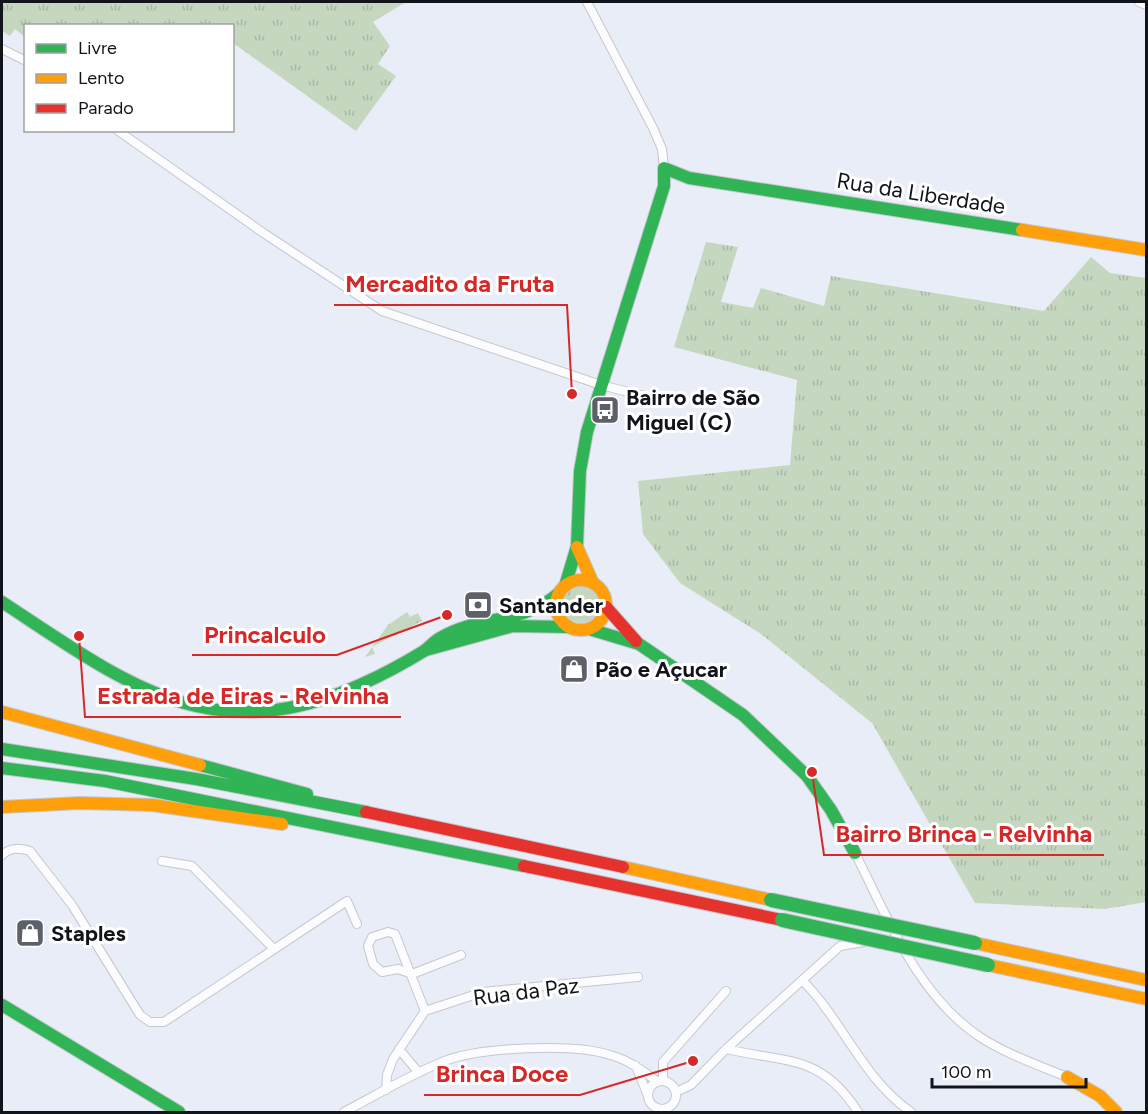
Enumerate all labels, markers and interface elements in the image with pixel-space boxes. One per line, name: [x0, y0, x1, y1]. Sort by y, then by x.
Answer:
legend: [24, 24, 234, 132]
text: Livre: [78, 37, 117, 59]
text: Lento: [78, 67, 124, 89]
text: Parado: [78, 97, 134, 119]
street label: Rua da Liberdade: [835, 167, 1007, 220]
callout: Mercadito da Fruta: [334, 263, 567, 305]
text: Mercadito da Fruta: [345, 269, 555, 298]
place label: Bairro de São Miguel (C): [626, 384, 760, 436]
bus stop icon: Bairro de São Miguel (C): [589, 394, 621, 426]
bank icon: Santander: [462, 589, 494, 621]
place label: Santander: [499, 592, 604, 619]
callout: Princalculo: [192, 613, 337, 655]
text: Princalculo: [204, 620, 326, 649]
shop icon: Pão e Açucar: [558, 653, 590, 685]
place label: Pão e Açucar: [595, 656, 728, 683]
callout: Estrada de Eiras - Relvinha: [85, 675, 401, 717]
text: Estrada de Eiras - Relvinha: [97, 681, 389, 710]
callout: Bairro Brinca - Relvinha: [824, 813, 1104, 855]
text: Bairro Brinca - Relvinha: [836, 819, 1092, 848]
shop icon: Staples: [14, 917, 46, 949]
place label: Staples: [51, 920, 126, 947]
street label: Rua da Paz: [471, 972, 581, 1011]
scale bar: [932, 1051, 1086, 1089]
callout: Brinca Doce: [424, 1053, 580, 1095]
text: Brinca Doce: [436, 1059, 568, 1088]
text: 100 m: [941, 1061, 991, 1083]

